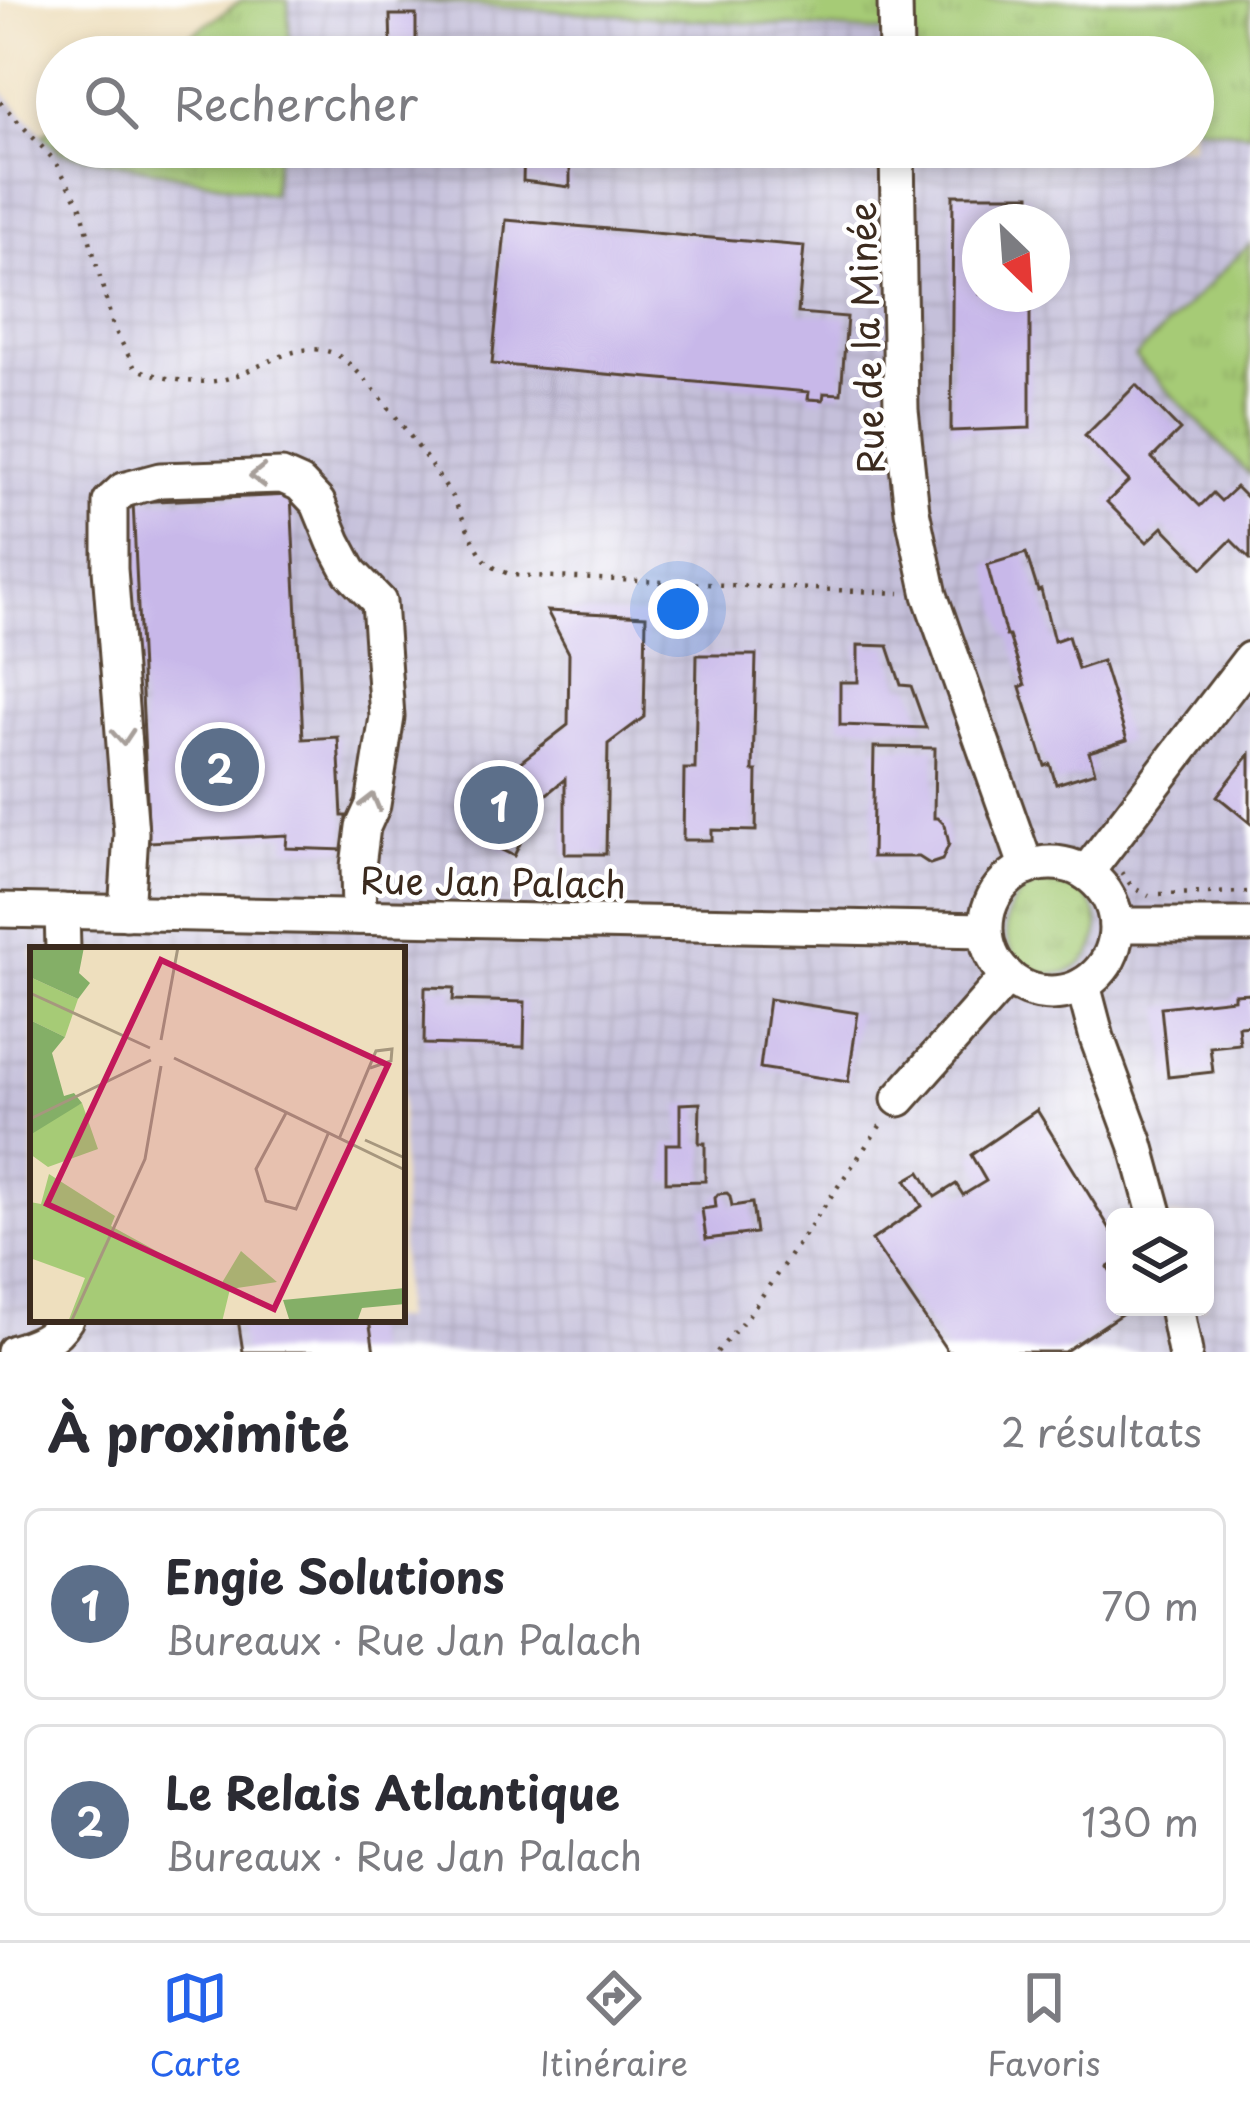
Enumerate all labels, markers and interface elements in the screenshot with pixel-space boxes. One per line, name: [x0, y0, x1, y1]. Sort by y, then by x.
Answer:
search box: [36, 36, 1214, 168]
text: Rechercher: [174, 68, 418, 136]
icon: search: [78, 69, 144, 135]
street label: Rue de la Minée: [833, 201, 897, 475]
north arrow: [962, 204, 1070, 312]
one-way arrow: [248, 463, 267, 489]
your location: [648, 579, 708, 639]
pin: 2: [181, 722, 259, 812]
one-way arrow: [110, 728, 136, 747]
pin: 1: [460, 760, 538, 850]
one-way arrow: [357, 792, 382, 813]
street label: Rue Jan Palach: [360, 852, 626, 910]
inset map: [30, 947, 405, 1322]
map controls: [1106, 1208, 1214, 1316]
button: layers: [1106, 1208, 1214, 1316]
text: À proximité: [48, 1392, 349, 1469]
text: 2 résultats: [1001, 1401, 1202, 1460]
text: Engie Solutions: [165, 1541, 505, 1609]
text: 1: [81, 1575, 99, 1634]
text: 70 m: [1101, 1575, 1199, 1634]
text: Bureaux · Rue Jan Palach: [165, 1609, 642, 1668]
text: Le Relais Atlantique: [165, 1757, 620, 1825]
text: 2: [76, 1791, 104, 1850]
text: 130 m: [1081, 1791, 1199, 1850]
text: Bureaux · Rue Jan Palach: [165, 1825, 642, 1884]
tab: Carte: [149, 1965, 241, 2087]
tab: Itinéraire: [540, 1965, 688, 2087]
tab: Favoris: [987, 1965, 1101, 2087]

